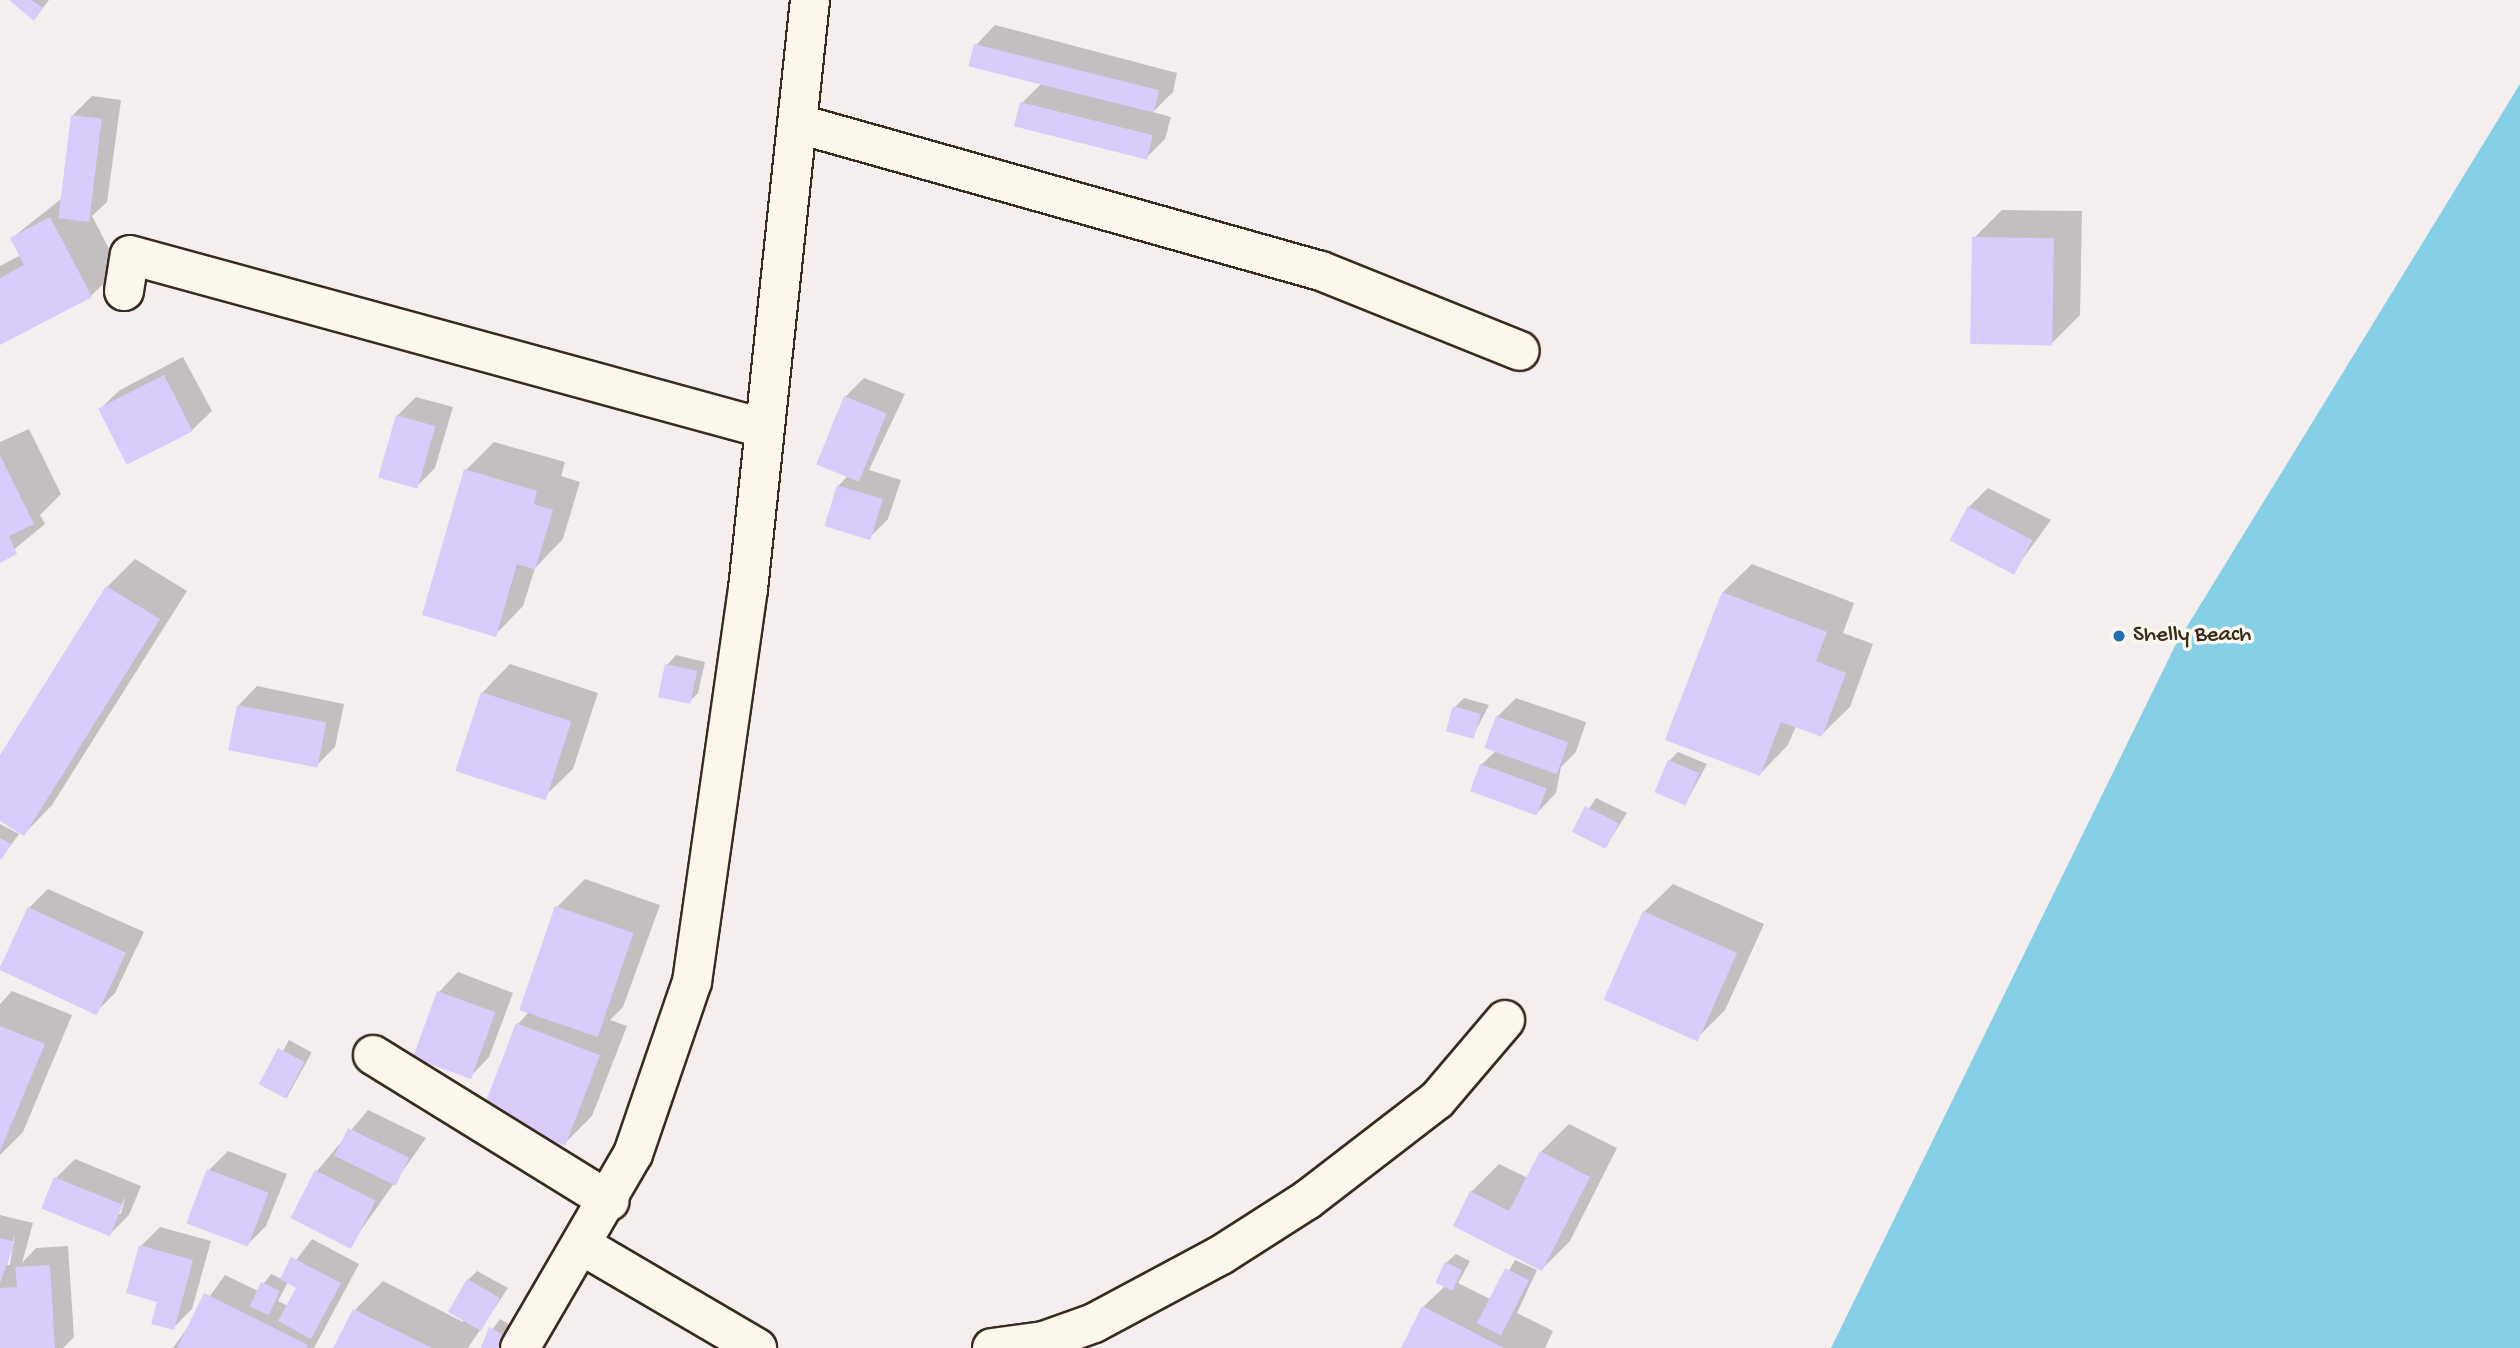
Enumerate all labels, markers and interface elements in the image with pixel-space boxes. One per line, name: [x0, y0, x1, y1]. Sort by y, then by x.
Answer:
place label: Shelly Beach: [2133, 622, 2251, 650]
marker: Shelly Beach: [2111, 628, 2127, 644]

